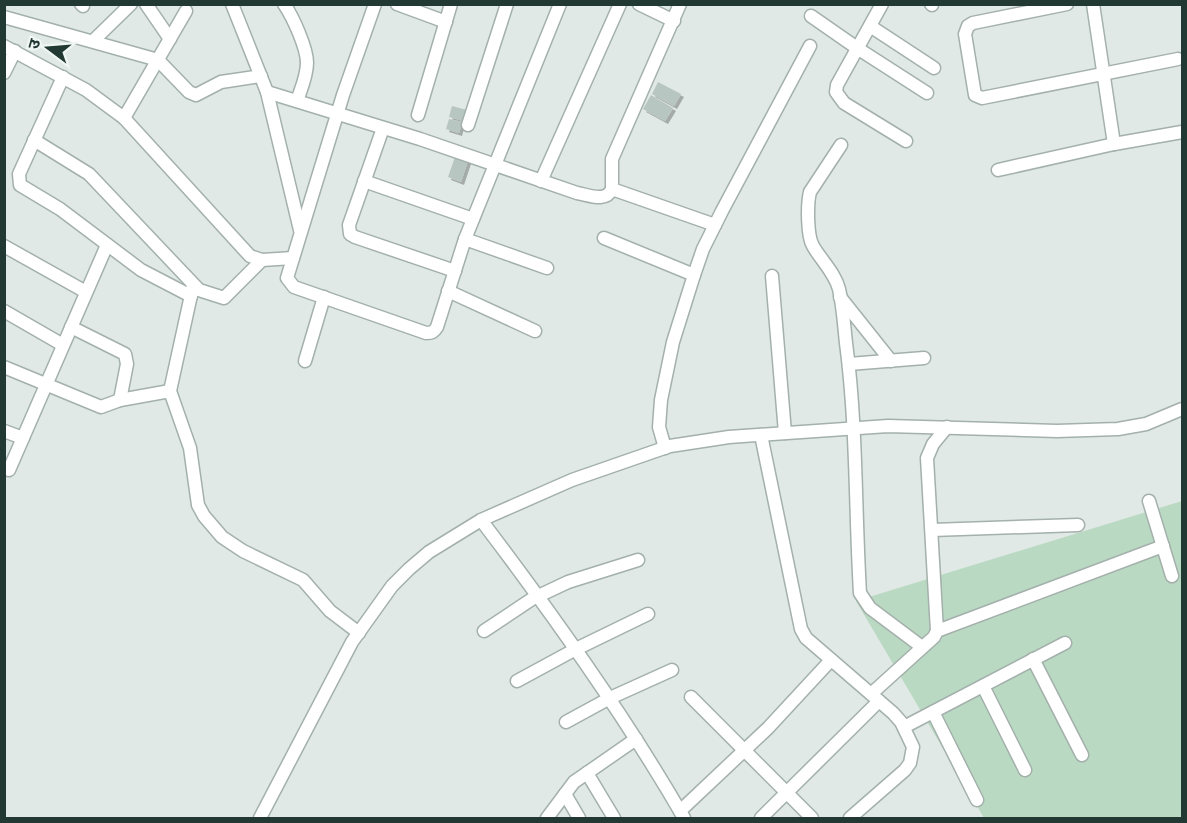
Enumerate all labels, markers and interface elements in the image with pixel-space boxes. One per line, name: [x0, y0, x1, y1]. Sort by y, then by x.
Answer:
north arrow: [18, 18, 78, 78]
text: उ: [23, 36, 45, 51]

